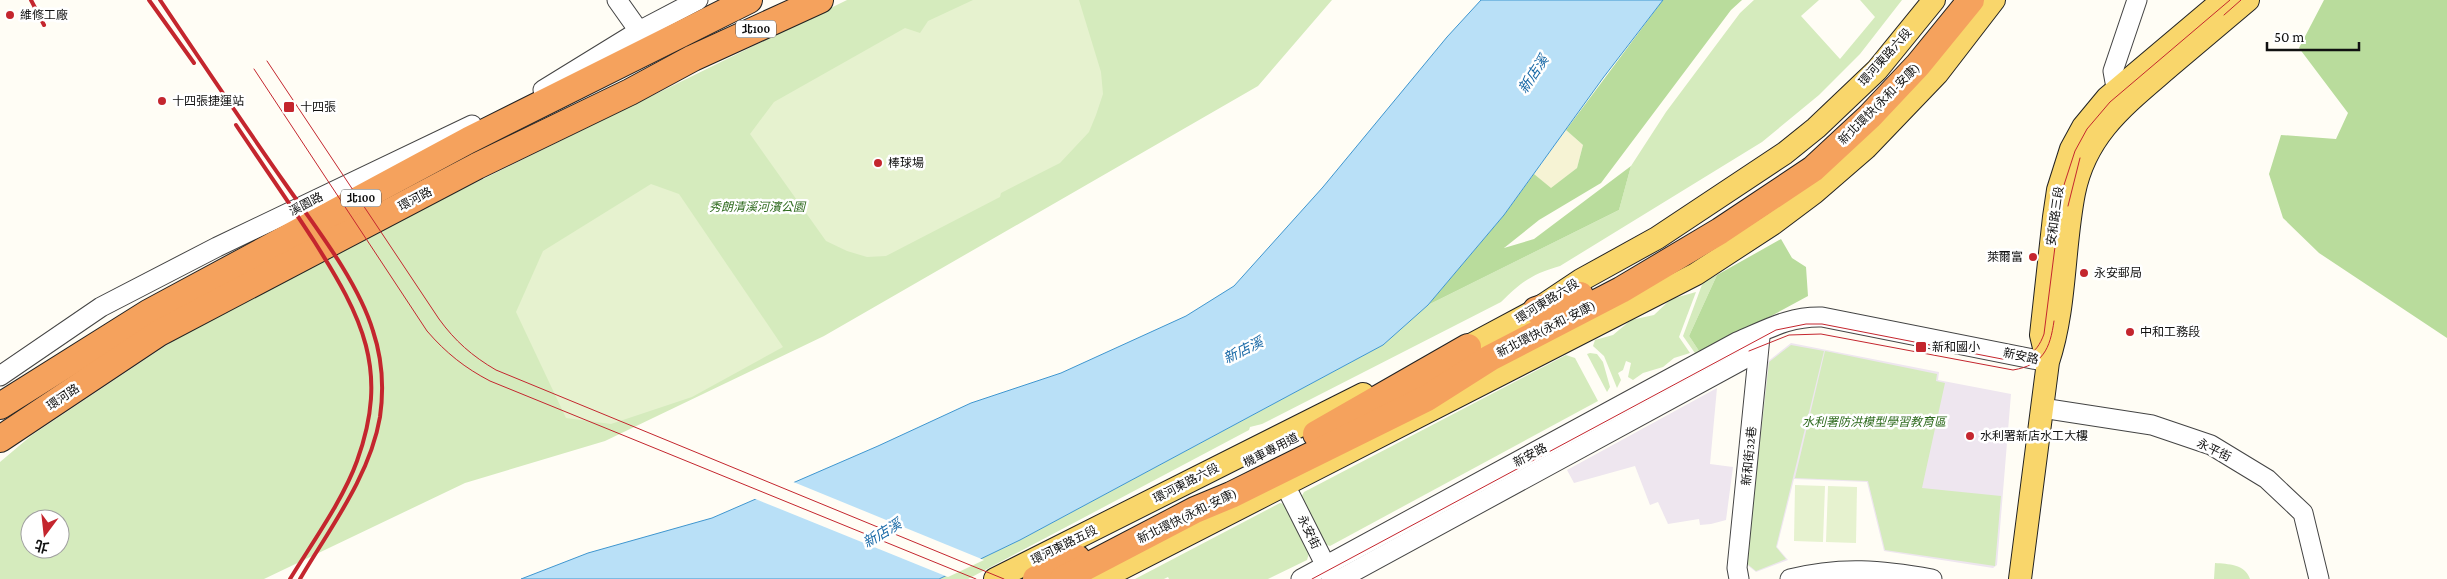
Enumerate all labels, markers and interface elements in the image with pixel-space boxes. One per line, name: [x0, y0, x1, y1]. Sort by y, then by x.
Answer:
place label: 維修工廠: [20, 8, 68, 22]
marker: 維修工廠: [4, 9, 16, 21]
road number: 北100: [736, 20, 776, 38]
scale bar: [2267, 20, 2360, 52]
street label: 環河東路六段: [1856, 26, 1914, 88]
text: 50 m: [2274, 29, 2304, 45]
water label: 新店溪: [1515, 50, 1552, 96]
street label: 新北環快(永和-安康): [1836, 61, 1922, 147]
place label: 十四張捷運站: [172, 94, 244, 108]
marker: 十四張捷運站: [156, 95, 168, 107]
marker: 十四張: [282, 100, 296, 114]
place label: 十四張: [300, 100, 336, 114]
place label: 棒球場: [888, 156, 924, 170]
marker: 棒球場: [872, 157, 884, 169]
street label: 環河路: [396, 184, 434, 214]
street label: 安和路三段: [2044, 185, 2066, 247]
street label: 溪園路: [287, 190, 325, 218]
road number: 北100: [341, 190, 381, 207]
park label: 秀朗清溪河濱公園: [709, 200, 807, 214]
place label: 萊爾富: [1987, 250, 2023, 264]
marker: 萊爾富: [2027, 251, 2039, 263]
place label: 永安郵局: [2094, 266, 2142, 280]
marker: 永安郵局: [2078, 267, 2090, 279]
street label: 環河東路六段: [1513, 276, 1581, 326]
street label: 新北環快(永和-安康): [1494, 298, 1598, 360]
place label: 中和工務段: [2140, 325, 2200, 339]
marker: 中和工務段: [2124, 326, 2136, 338]
water label: 新店溪: [1221, 333, 1267, 366]
marker: 新和國小: [1914, 340, 1928, 354]
place label: 新和國小: [1932, 340, 1980, 354]
street label: 新安路: [2002, 345, 2040, 367]
street label: 環河路: [44, 381, 82, 413]
park label: 水利署防洪模型學習教育區: [1802, 415, 1948, 429]
street label: 新和街32巷: [1739, 426, 1759, 486]
place label: 水利署新店水工大樓: [1980, 429, 2088, 443]
street label: 機車專用道: [1241, 430, 1301, 470]
marker: 水利署新店水工大樓: [1964, 430, 1976, 442]
street label: 永平街: [2195, 436, 2233, 464]
street label: 新安路: [1511, 440, 1549, 470]
street label: 環河東路六段: [1151, 460, 1221, 506]
street label: 新北環快(永和-安康): [1135, 486, 1239, 546]
north arrow: [20, 509, 70, 559]
street label: 永安街: [1295, 513, 1323, 551]
water label: 新店溪: [860, 514, 906, 551]
street label: 環河東路五段: [1029, 523, 1099, 567]
text: 北: [33, 537, 50, 556]

